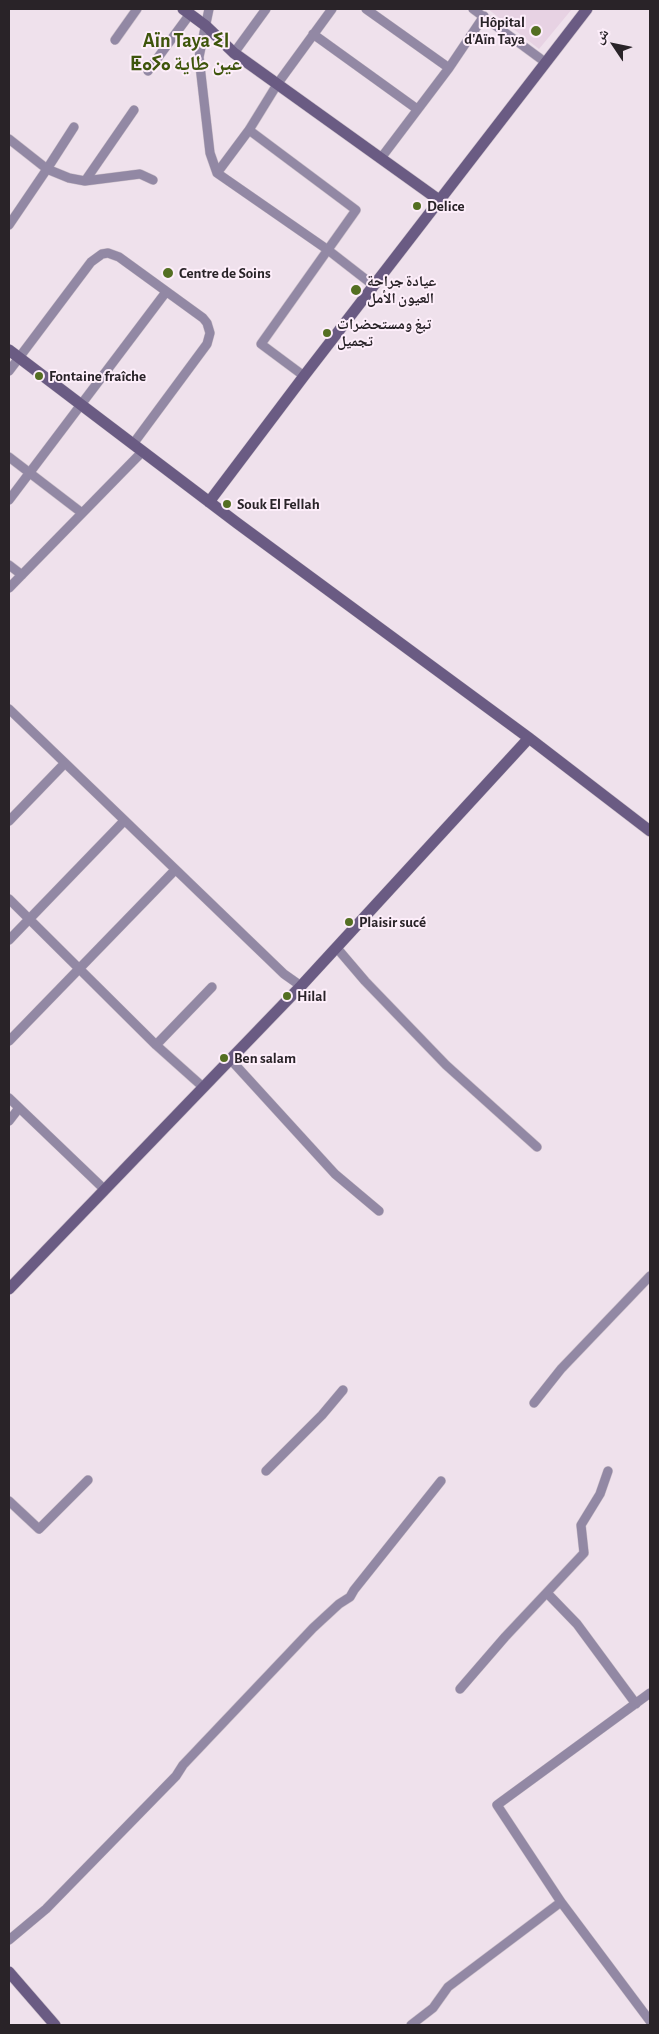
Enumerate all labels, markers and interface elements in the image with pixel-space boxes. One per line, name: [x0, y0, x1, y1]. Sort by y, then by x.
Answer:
place label: Hôpital d'Aïn Taya: [464, 13, 525, 48]
north arrow: [589, 20, 639, 70]
marker: Hôpital d'Aïn Taya: [529, 24, 543, 38]
text: ش: [592, 27, 612, 47]
district label: Aïn Taya ⵉⵏ ⵟⴰⵢⴰ عين طاية: [130, 29, 242, 76]
place label: Delice: [427, 197, 464, 215]
marker: Delice: [411, 200, 423, 212]
place label: Centre de Soins: [179, 264, 271, 282]
marker: Centre de Soins: [161, 266, 175, 280]
place label: عيادة جراحة العيون الأمل: [367, 272, 436, 307]
marker: عيادة جراحة العيون الأمل: [349, 283, 363, 297]
place label: تبغ ومستحضرات تجميل: [337, 315, 431, 350]
marker: تبغ ومستحضرات تجميل: [321, 327, 333, 339]
place label: Fontaine fraîche: [49, 367, 146, 385]
marker: Fontaine fraîche: [33, 370, 45, 382]
place label: Souk El Fellah: [237, 495, 320, 513]
marker: Souk El Fellah: [221, 498, 233, 510]
place label: Plaisir sucé: [359, 913, 426, 931]
marker: Plaisir sucé: [343, 916, 355, 928]
place label: Hilal: [297, 987, 326, 1005]
marker: Hilal: [281, 990, 293, 1002]
place label: Ben salam: [234, 1049, 296, 1067]
marker: Ben salam: [218, 1052, 230, 1064]

